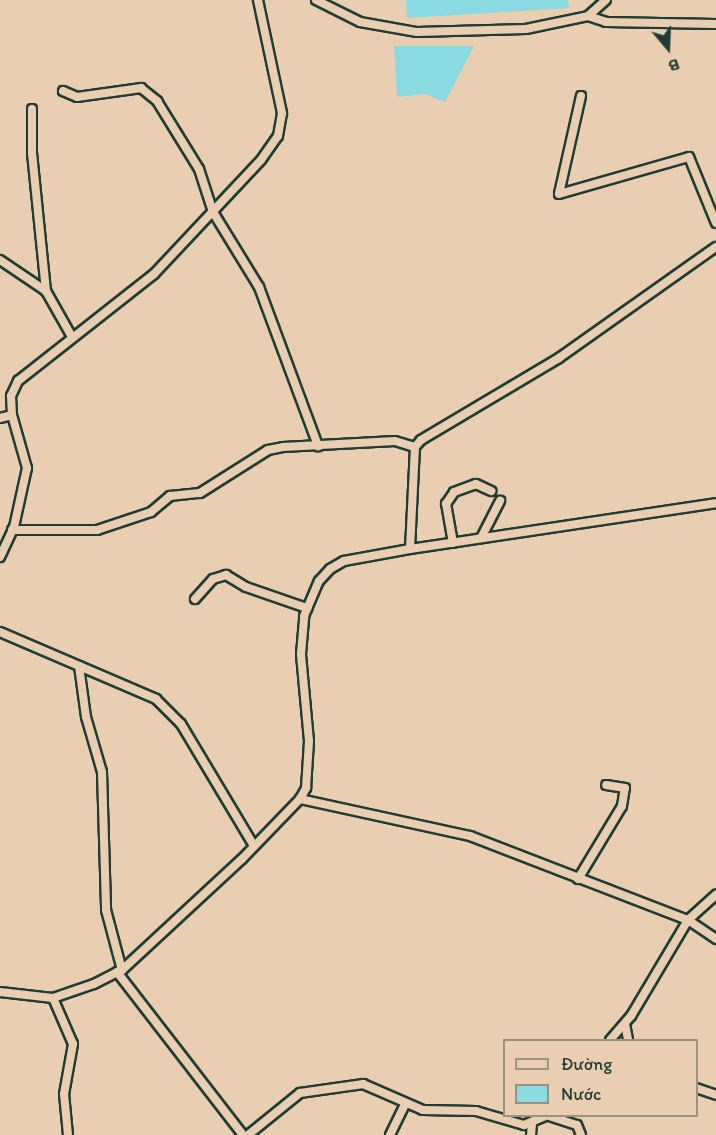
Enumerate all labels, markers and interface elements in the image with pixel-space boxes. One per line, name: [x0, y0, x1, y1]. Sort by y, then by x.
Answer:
north arrow: [638, 18, 698, 78]
text: B: [666, 55, 682, 76]
legend: [503, 1039, 698, 1117]
text: Đường: [561, 1053, 612, 1075]
text: Nước: [561, 1083, 601, 1105]

